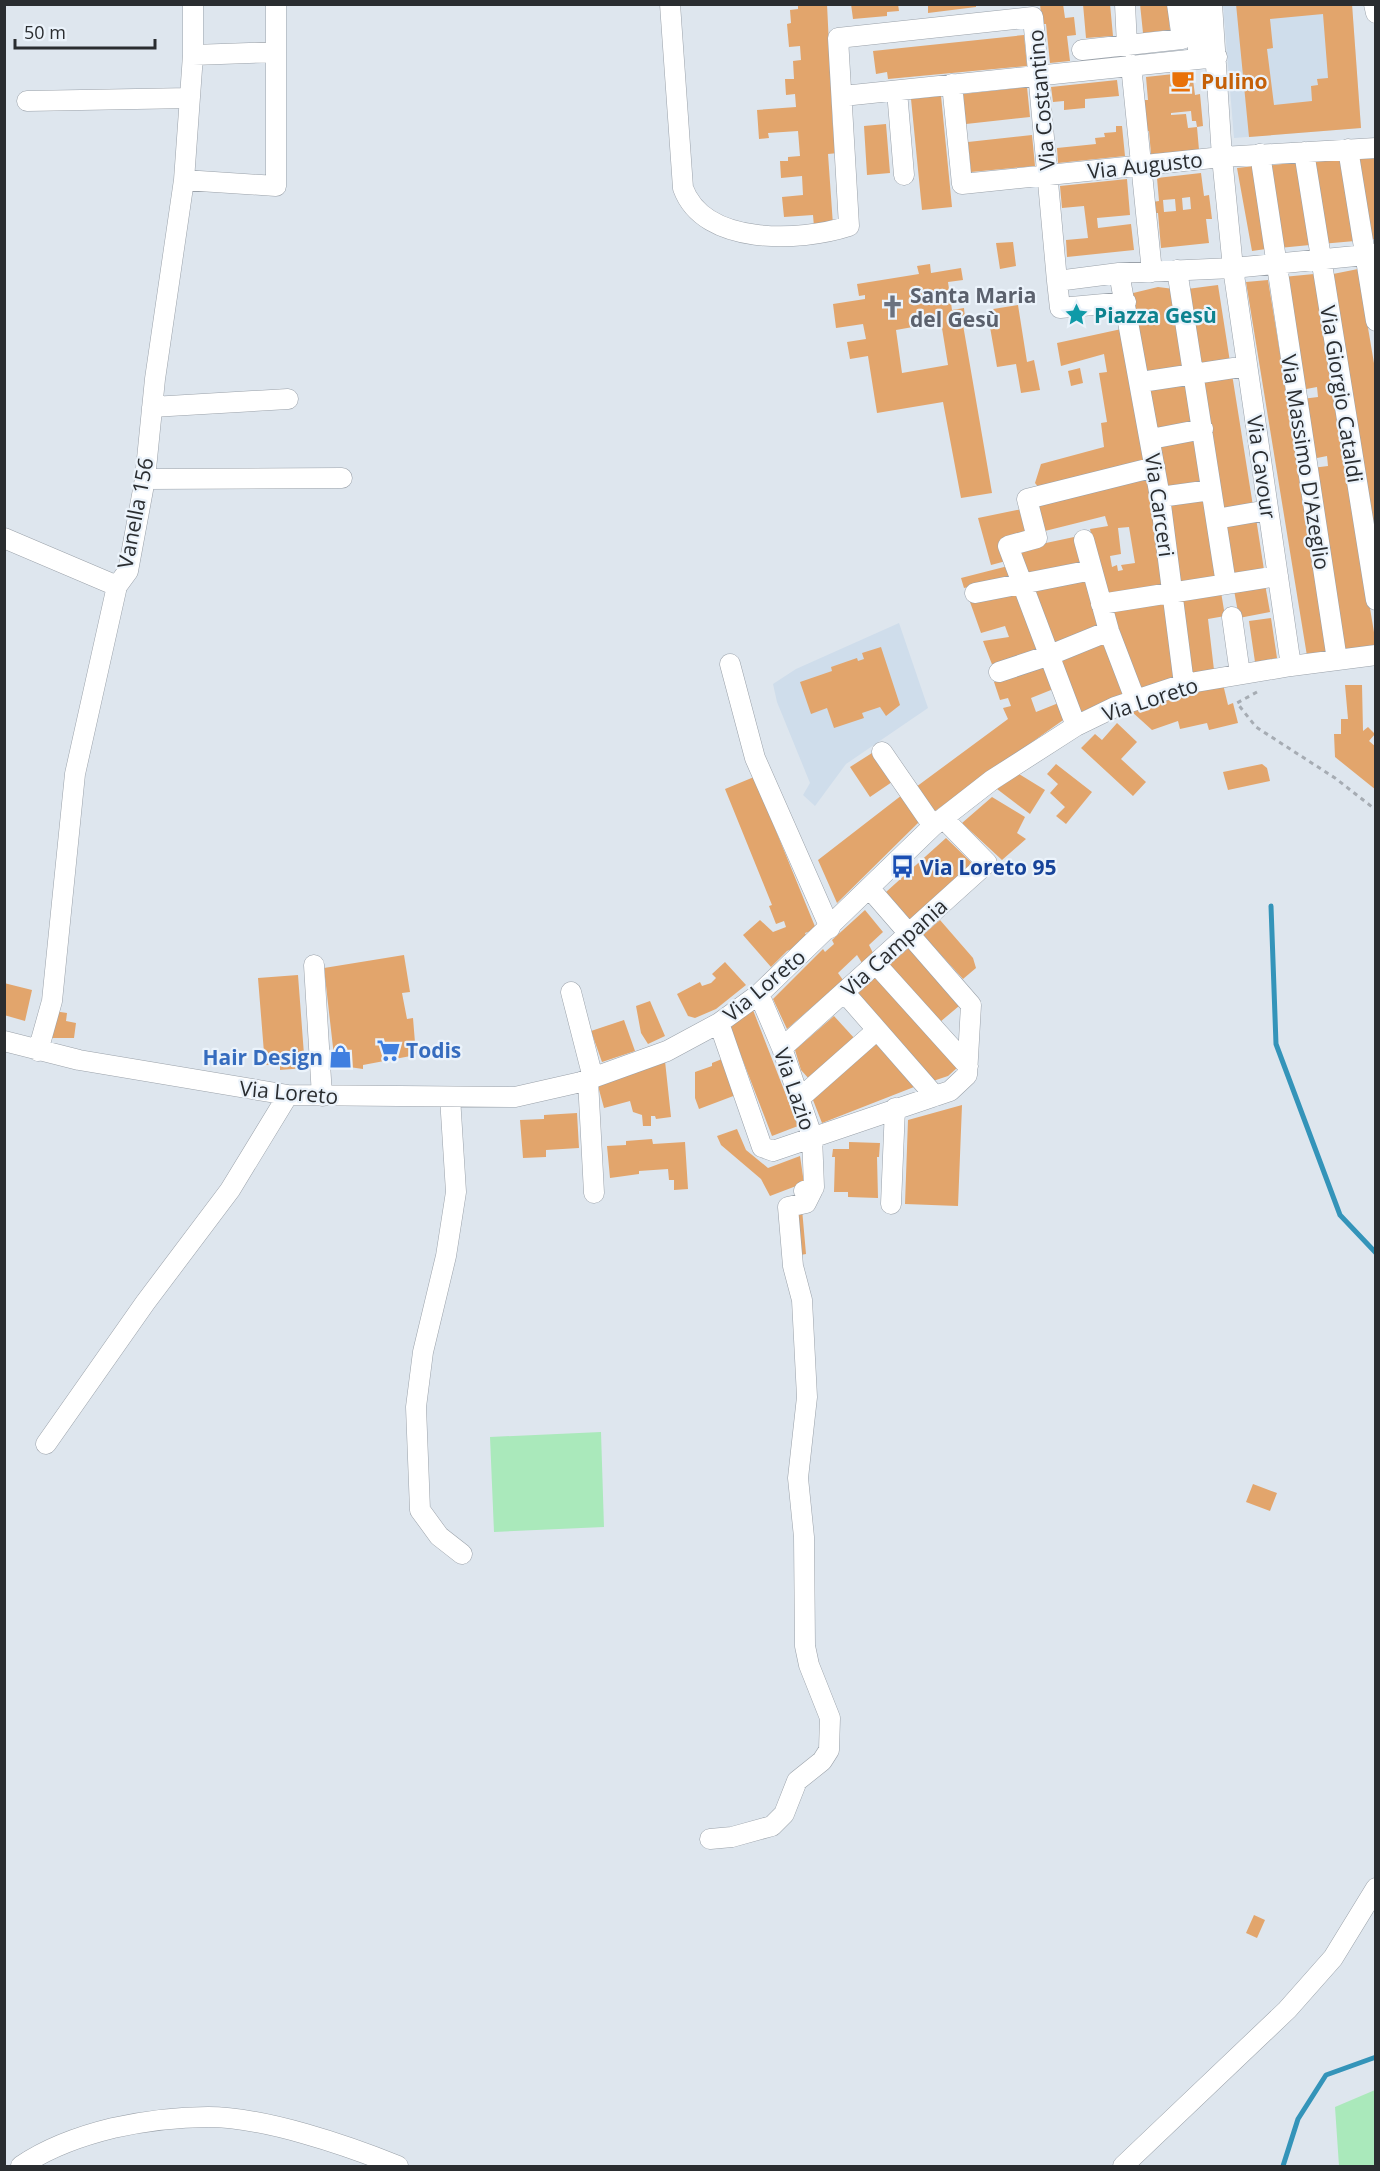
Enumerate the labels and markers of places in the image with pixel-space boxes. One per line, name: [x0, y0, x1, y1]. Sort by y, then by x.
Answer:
place label: Pulino: [1201, 67, 1268, 95]
cafe icon: Pulino: [1170, 68, 1196, 94]
place label: Santa Maria del Gesù: [910, 281, 1036, 333]
church icon: Santa Maria del Gesù: [879, 294, 905, 320]
place label: Piazza Gesù: [1094, 301, 1217, 329]
place icon: Piazza Gesù: [1063, 302, 1089, 328]
place label: Via Loreto 95: [920, 853, 1057, 881]
bus stop icon: Via Loreto 95: [889, 854, 915, 880]
place label: Todis: [406, 1036, 461, 1064]
supermarket icon: Todis: [375, 1037, 401, 1063]
place label: Hair Design: [202, 1043, 323, 1071]
shop icon: Hair Design: [328, 1044, 354, 1070]

